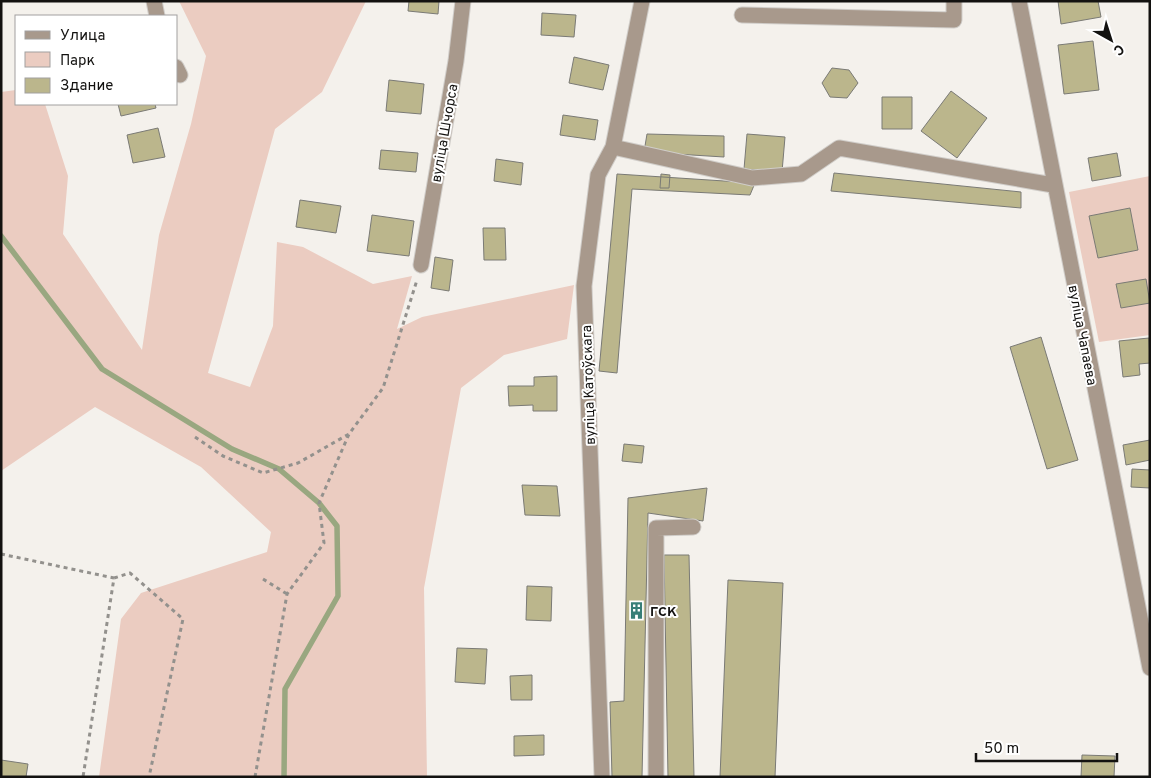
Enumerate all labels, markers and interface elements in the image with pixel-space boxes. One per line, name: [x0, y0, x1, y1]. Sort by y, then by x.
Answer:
legend: [15, 15, 178, 105]
north arrow: [1086, 15, 1136, 65]
text: Улица: [60, 27, 105, 46]
text: С: [1109, 40, 1127, 58]
text: Парк: [60, 52, 95, 71]
text: Здание: [60, 77, 113, 96]
street label: вуліца Шчорса: [428, 83, 463, 184]
street label: вуліца Чапаева: [1063, 284, 1100, 387]
street label: вуліца Катоўскага: [579, 325, 600, 445]
building icon: ГСК: [626, 601, 646, 621]
place label: ГСК: [650, 604, 677, 621]
scale bar: [976, 730, 1117, 762]
text: 50 m: [984, 740, 1019, 759]

